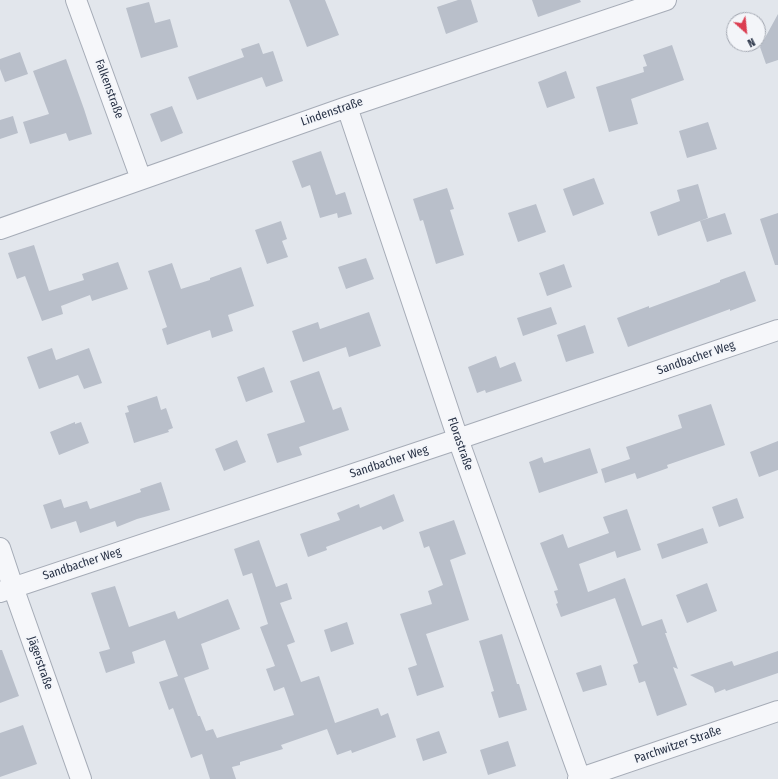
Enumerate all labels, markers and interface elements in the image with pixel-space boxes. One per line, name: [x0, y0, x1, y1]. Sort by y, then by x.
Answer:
north arrow: [726, 12, 766, 52]
text: N: [745, 35, 757, 50]
street label: Falkenstraße: [92, 57, 126, 121]
street label: Lindenstraße: [299, 95, 365, 129]
street label: Sandbacher Weg: [655, 338, 737, 378]
street label: Florastraße: [444, 416, 476, 472]
street label: Sandbacher Weg: [348, 443, 430, 481]
street label: Sandbacher Weg: [41, 545, 123, 583]
street label: Jägerstraße: [24, 634, 56, 692]
street label: Parchwitzer Straße: [633, 723, 723, 767]

